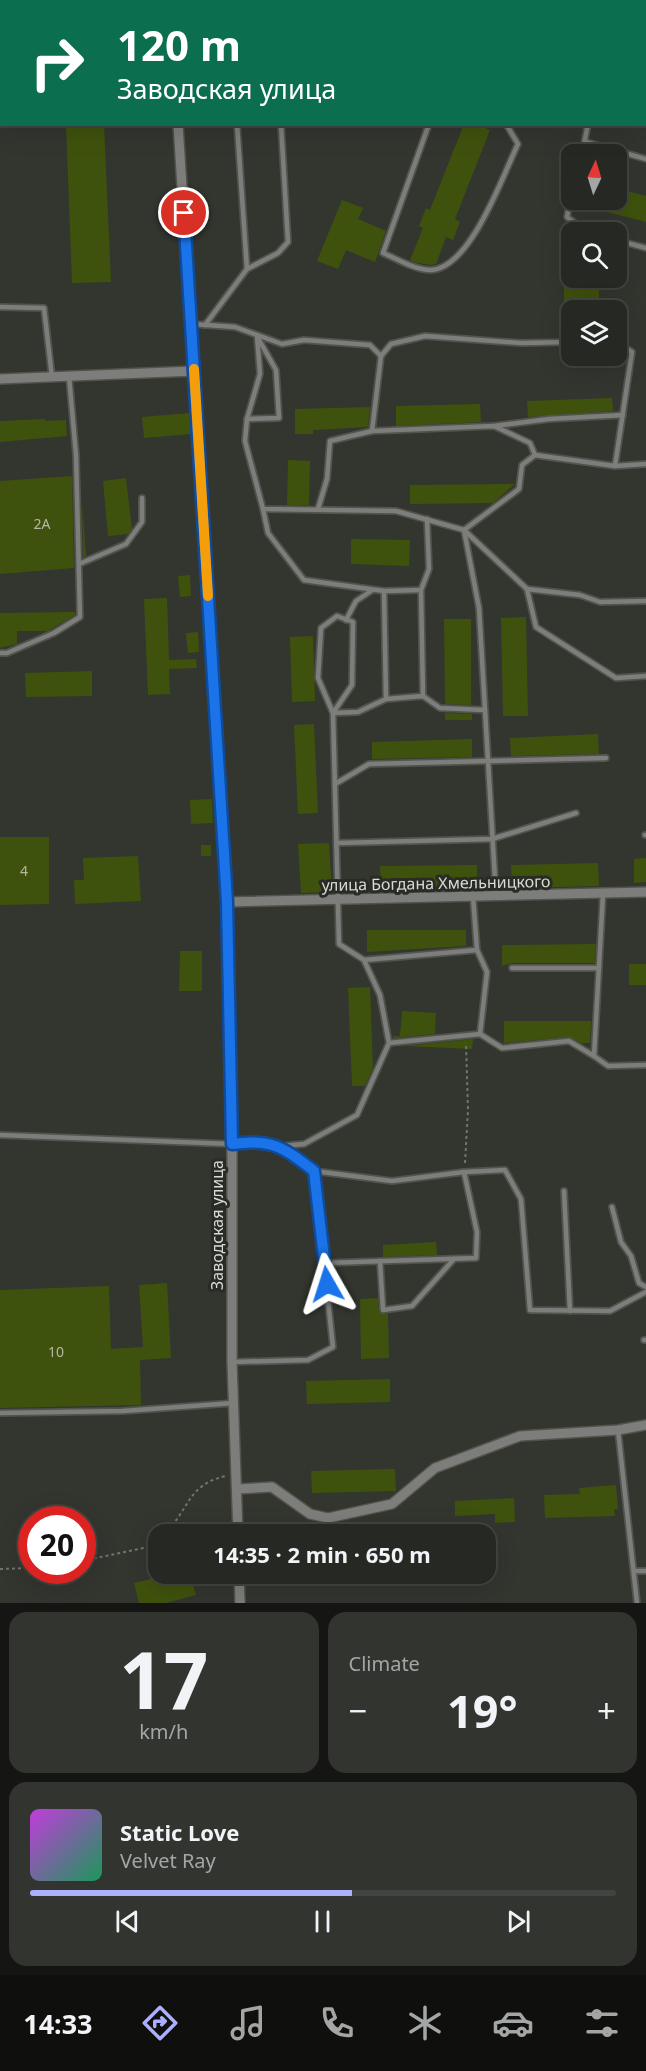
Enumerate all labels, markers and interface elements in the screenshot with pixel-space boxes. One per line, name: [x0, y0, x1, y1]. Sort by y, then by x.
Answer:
text: 120 m: [117, 16, 241, 73]
icon: right: [18, 24, 96, 102]
text: Заводская улица: [117, 70, 336, 107]
north arrow: [561, 144, 627, 210]
map controls: [561, 144, 627, 366]
pin: [158, 187, 209, 238]
icon: arrive: [167, 196, 200, 229]
button: search: [561, 222, 627, 288]
button: layers: [561, 300, 627, 366]
house number: 2А: [34, 514, 51, 533]
house number: 4: [20, 861, 28, 880]
street label: улица Богдана Хмельницкого: [321, 870, 551, 896]
street label: Заводская улица: [206, 1160, 228, 1290]
position arrow: [295, 1252, 359, 1316]
house number: 10: [48, 1342, 64, 1361]
speed limit sign: 20: [18, 1506, 96, 1584]
text: 14:35 · 2 min · 650 m: [213, 1539, 431, 1569]
text: 17: [119, 1626, 208, 1732]
text: Climate: [349, 1650, 420, 1677]
text: 19°: [447, 1680, 518, 1741]
text: −: [349, 1688, 367, 1733]
text: +: [597, 1688, 616, 1733]
text: km/h: [139, 1718, 188, 1745]
text: Static Love: [120, 1817, 239, 1847]
text: Velvet Ray: [120, 1847, 216, 1874]
icon: previous: [111, 1905, 144, 1938]
icon: pause: [306, 1905, 339, 1938]
icon: next: [502, 1905, 535, 1938]
icon: directions: [139, 2002, 181, 2044]
icon: music: [227, 2002, 269, 2044]
icon: phone: [316, 2002, 358, 2044]
icon: climate: [404, 2002, 446, 2044]
icon: car: [492, 2002, 534, 2044]
icon: filters: [581, 2002, 623, 2044]
text: 14:33: [23, 2005, 93, 2042]

